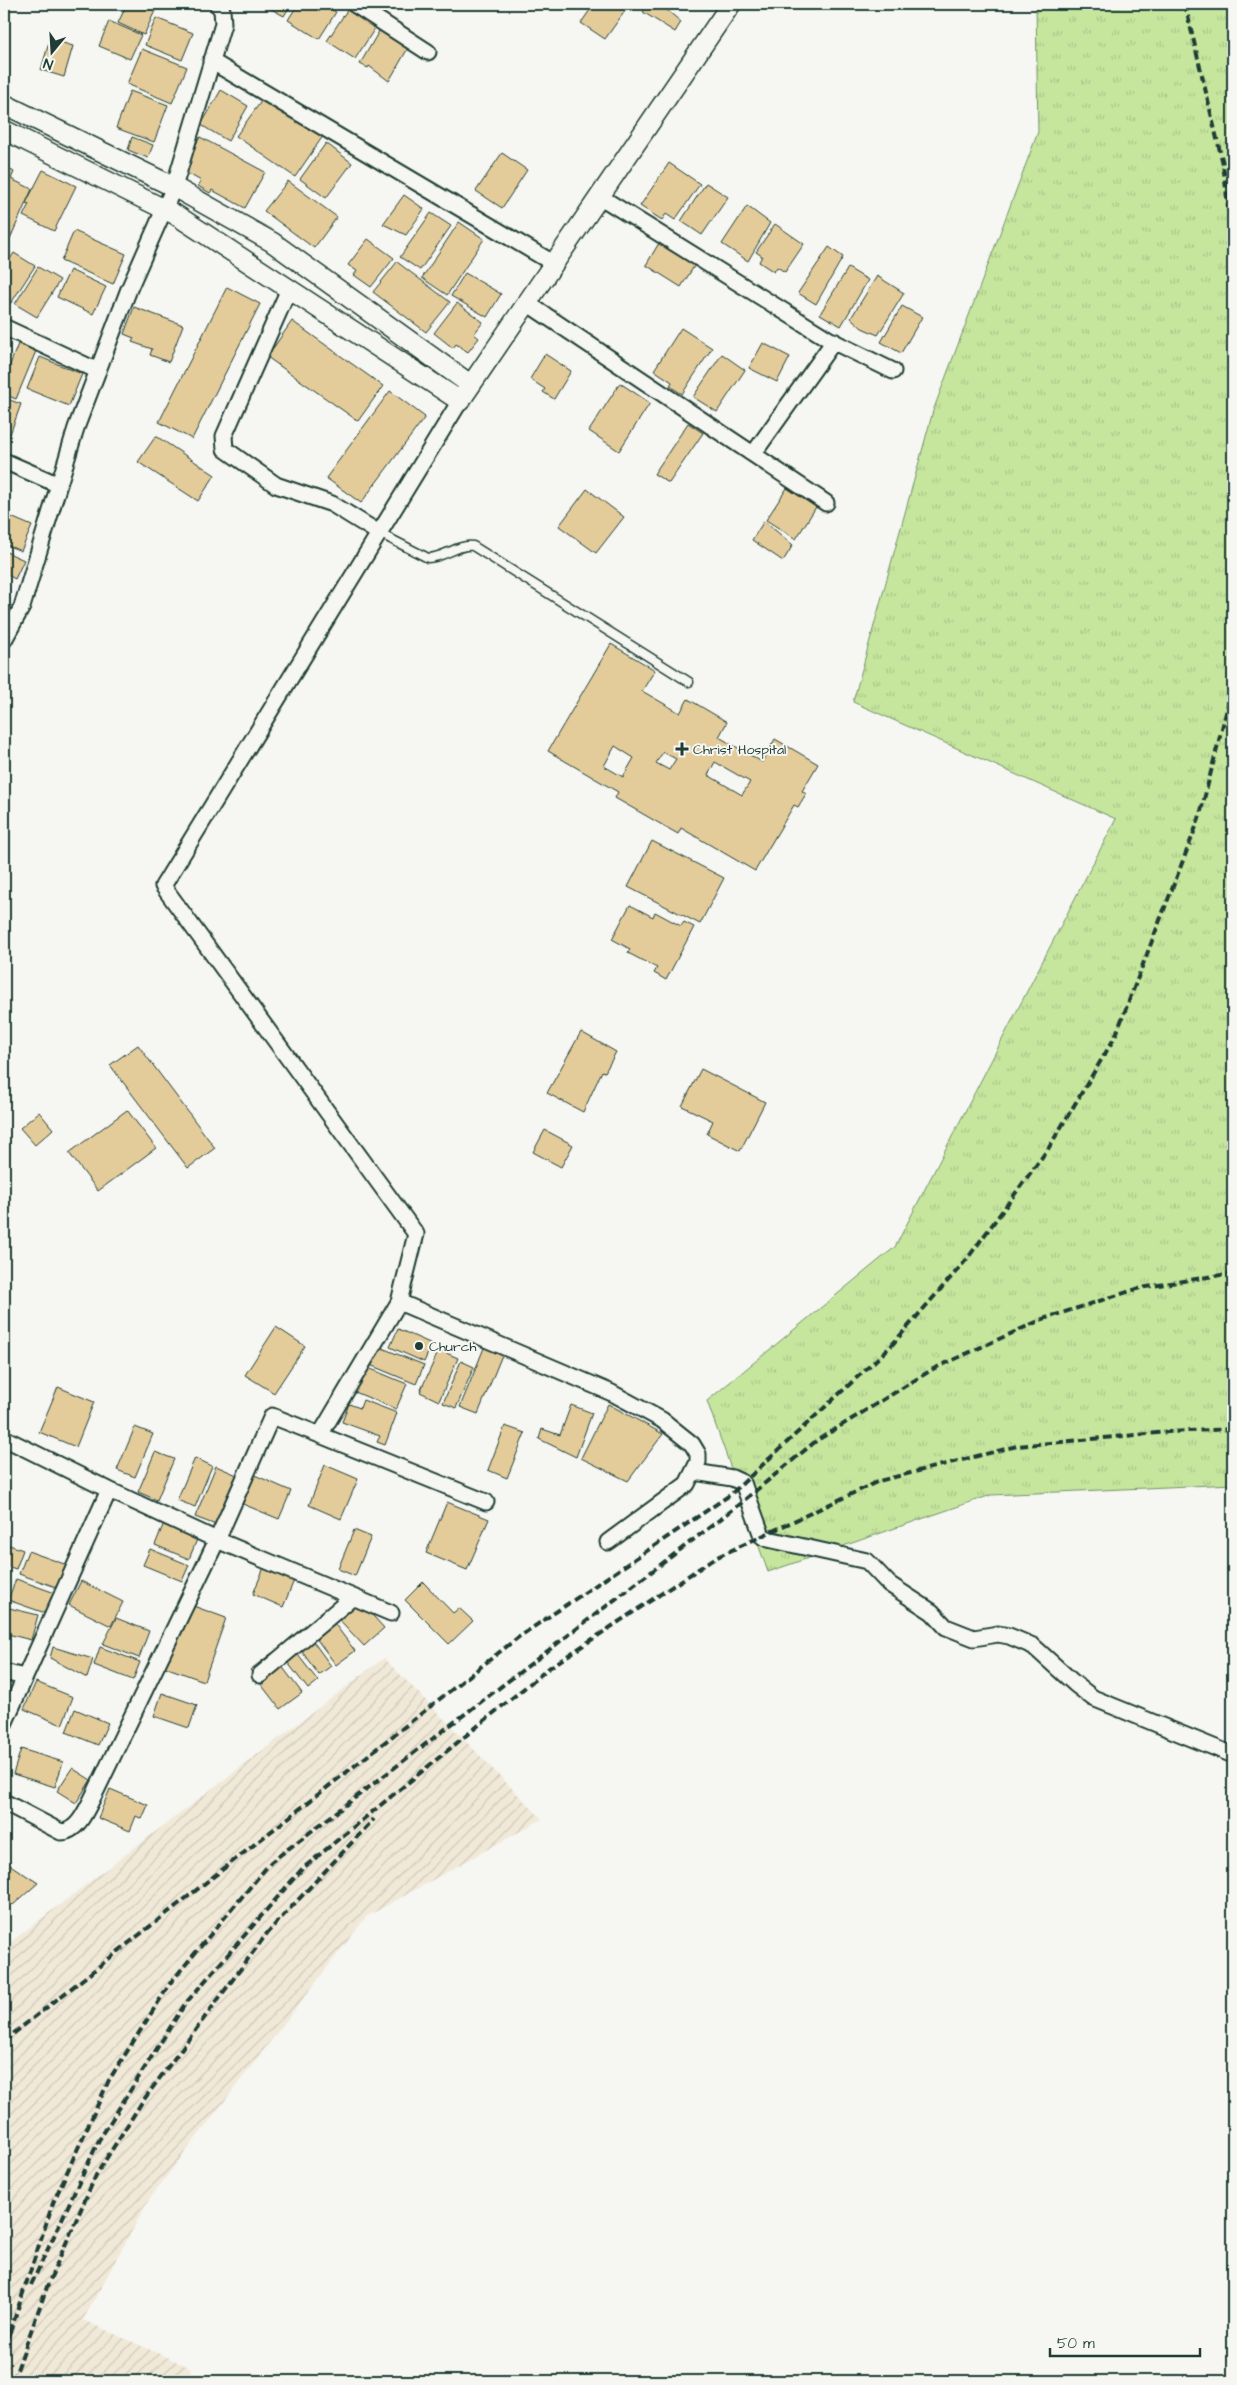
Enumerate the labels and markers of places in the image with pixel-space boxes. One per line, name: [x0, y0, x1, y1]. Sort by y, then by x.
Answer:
place label: Christ Hospital: [693, 740, 786, 760]
marker: Christ Hospital: [675, 742, 689, 756]
place label: Church: [429, 1337, 477, 1357]
marker: Church: [413, 1340, 425, 1352]

